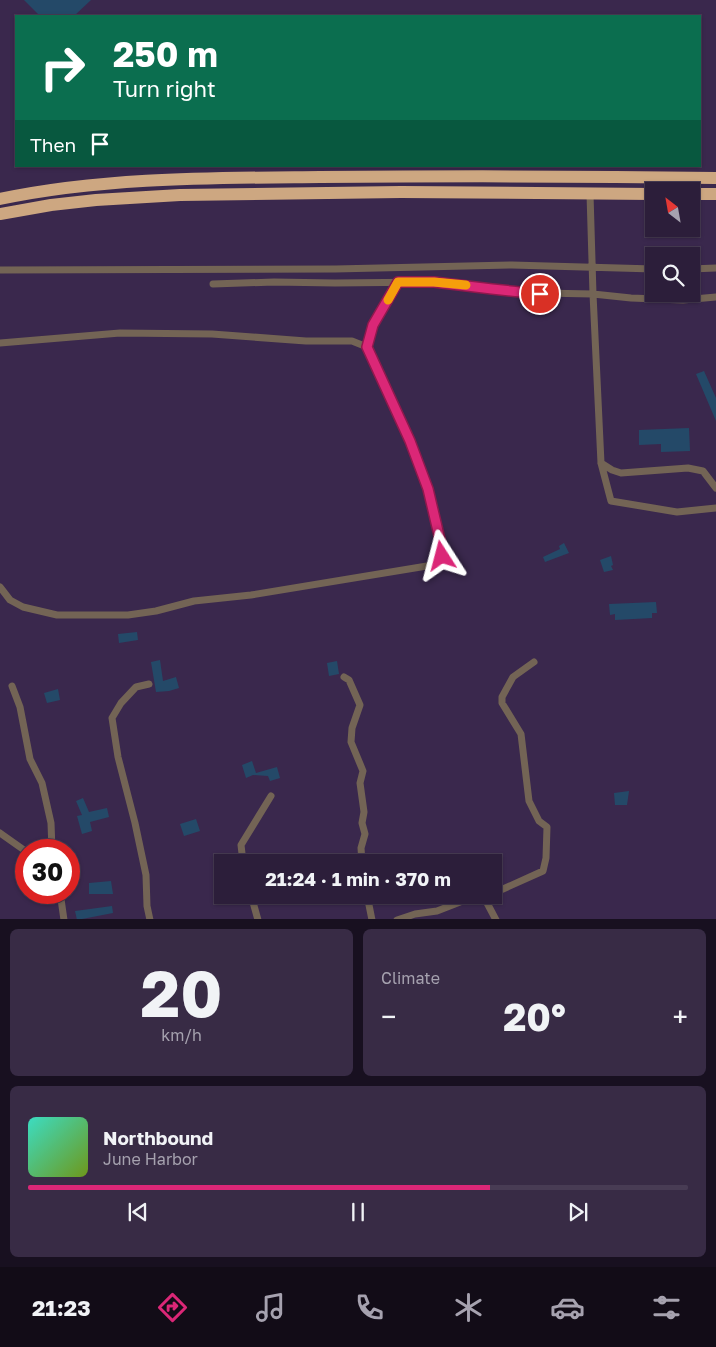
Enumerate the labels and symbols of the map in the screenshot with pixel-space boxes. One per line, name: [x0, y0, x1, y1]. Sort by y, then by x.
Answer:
north arrow: [645, 182, 700, 238]
pin: [519, 273, 561, 315]
position arrow: [415, 529, 467, 581]
speed limit sign: 30: [15, 839, 80, 904]

